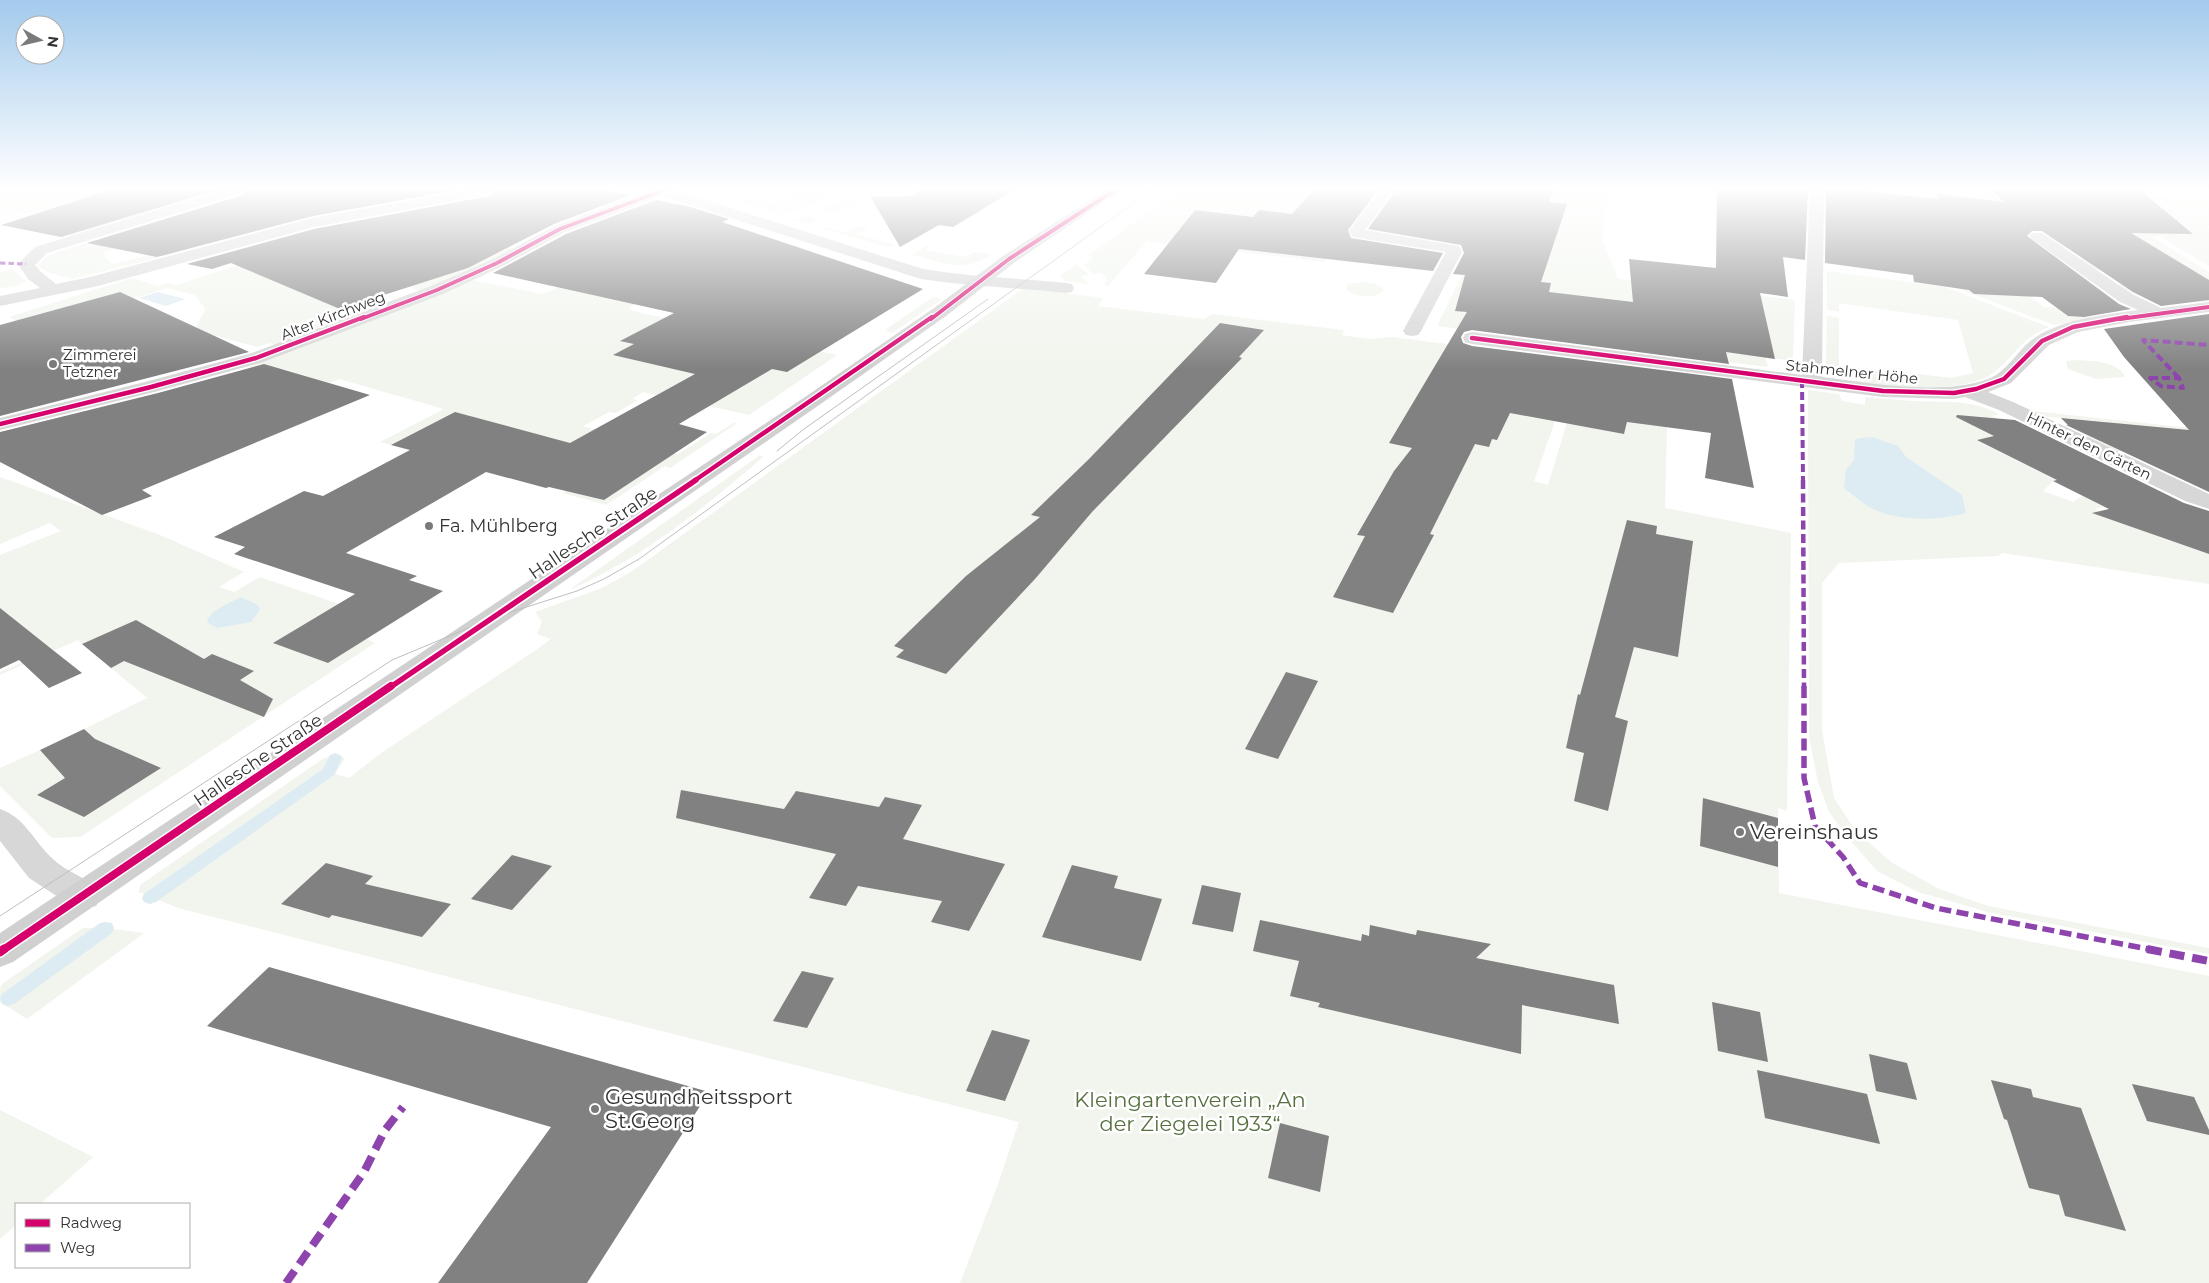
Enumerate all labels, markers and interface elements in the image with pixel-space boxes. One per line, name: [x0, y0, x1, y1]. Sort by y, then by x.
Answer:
north arrow: [15, 15, 65, 65]
text: N: [43, 35, 63, 49]
street label: Alter Kirchweg: [278, 287, 388, 344]
place label: Zimmerei Tetzner: [63, 345, 137, 381]
street label: Stahmelner Höhe: [1785, 355, 1919, 388]
marker: Zimmerei Tetzner: [47, 358, 59, 370]
street label: Hinter den Gärten: [2024, 407, 2155, 484]
street label: Hallesche Straße: [524, 482, 662, 584]
place label: Fa. Mühlberg: [439, 515, 558, 537]
marker: Fa. Mühlberg: [423, 520, 435, 532]
street label: Hallesche Straße: [189, 709, 327, 811]
place label: Vereinshaus: [1750, 819, 1878, 844]
marker: Vereinshaus: [1734, 826, 1746, 838]
place label: Gesundheitssport St.Georg: [605, 1084, 793, 1133]
park label: Kleingartenverein „An der Ziegelei 1933“: [1074, 1087, 1306, 1136]
marker: Gesundheitssport St.Georg: [589, 1103, 601, 1115]
legend: [15, 1203, 190, 1268]
text: Radweg: [60, 1213, 122, 1232]
text: Weg: [60, 1238, 95, 1257]

